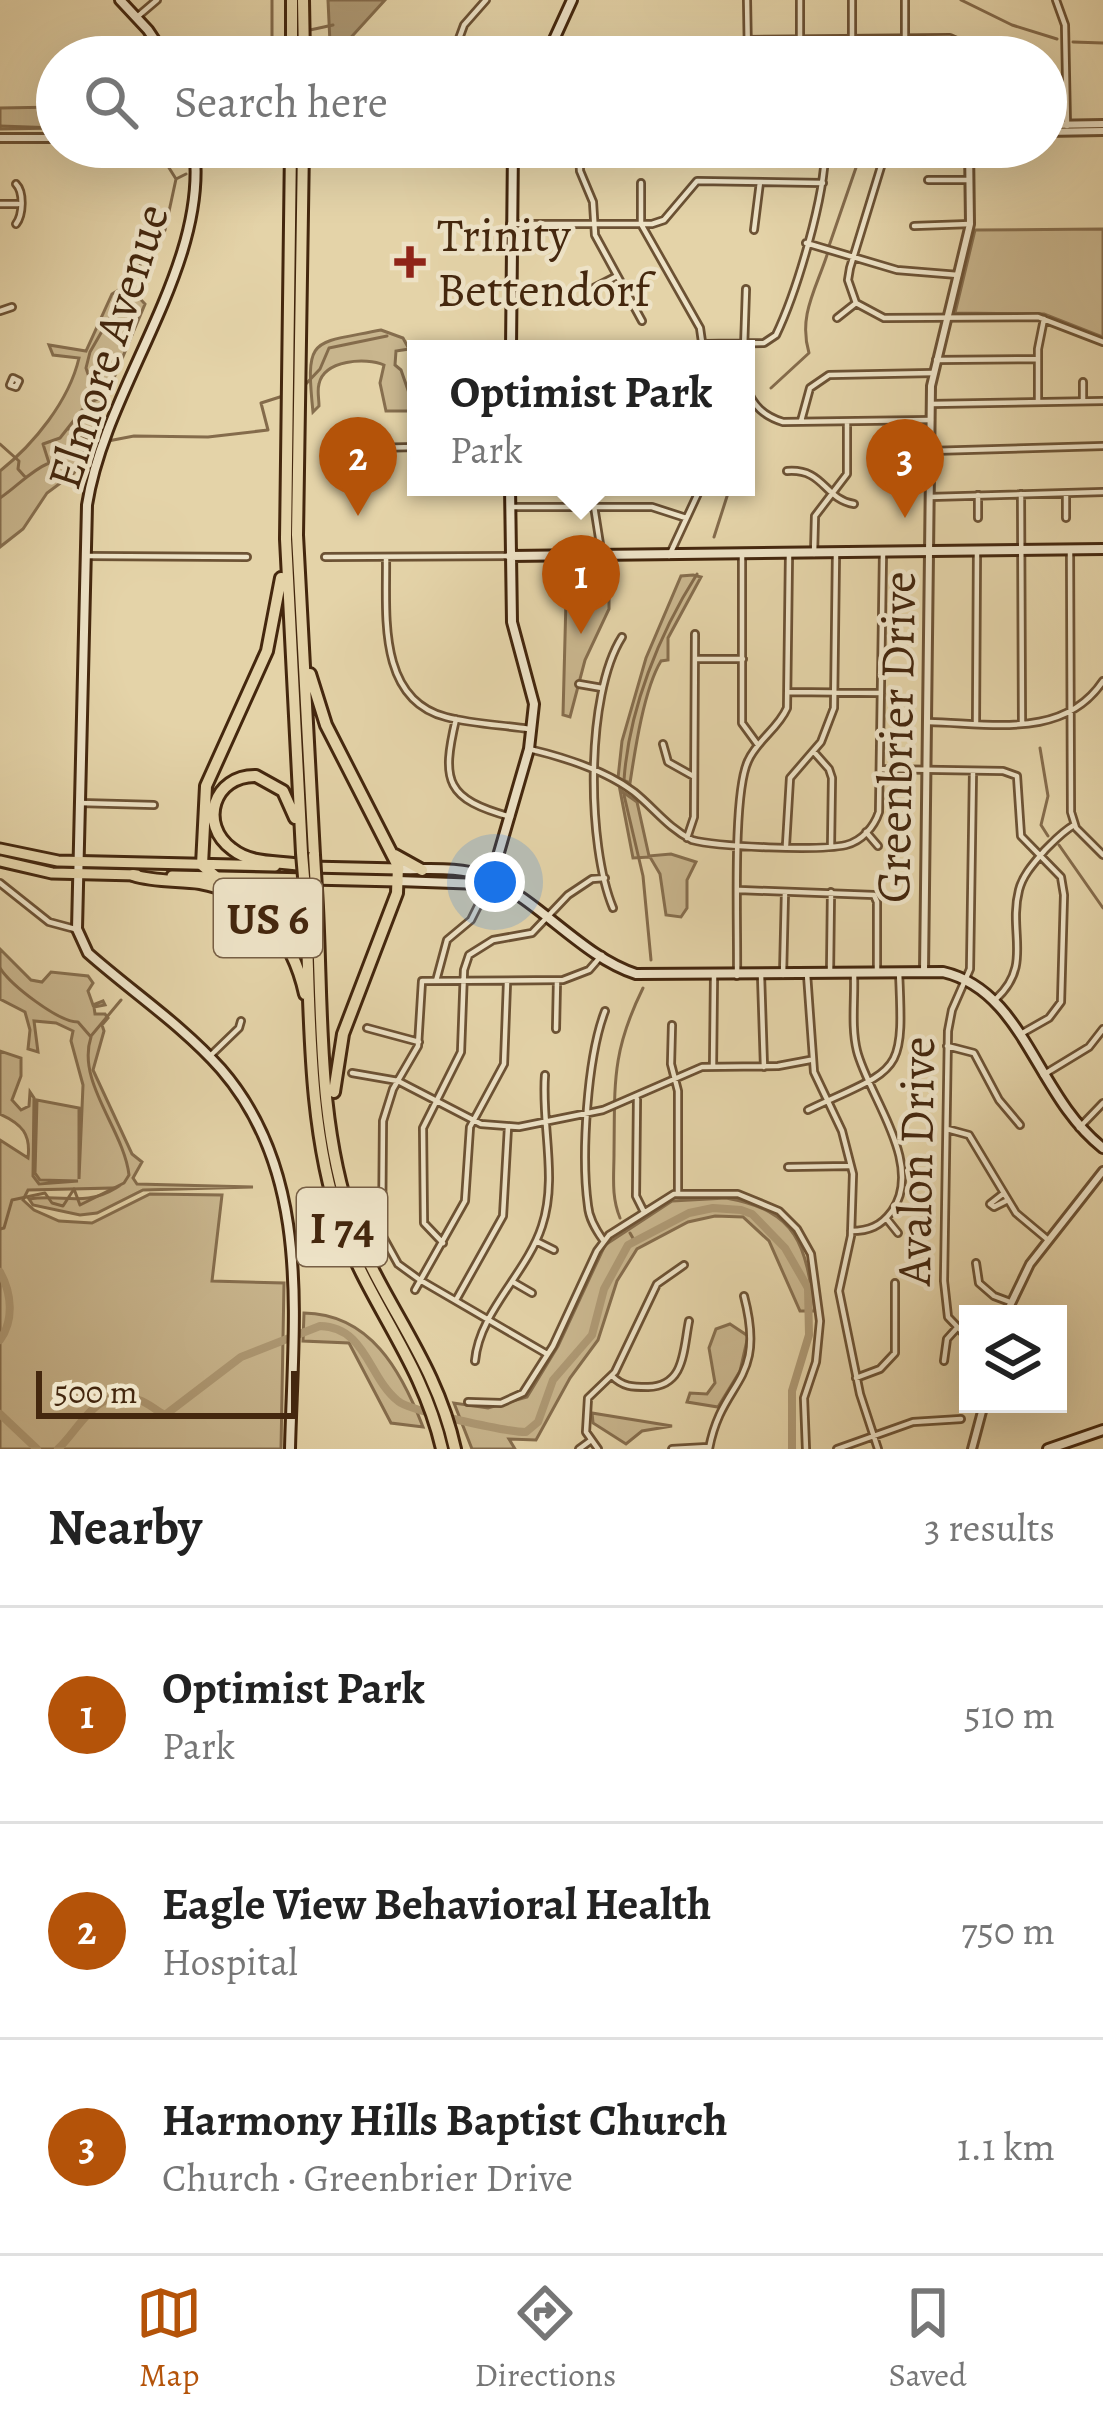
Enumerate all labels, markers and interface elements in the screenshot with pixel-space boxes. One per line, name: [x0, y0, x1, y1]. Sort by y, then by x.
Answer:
search box: [36, 36, 1067, 168]
icon: search: [78, 69, 144, 135]
text: Search here: [174, 71, 388, 133]
street label: Elmore Avenue: [31, 195, 185, 497]
place label: Trinity Bettendorf: [437, 202, 656, 323]
marker: Trinity Bettendorf: [394, 246, 426, 278]
popup: [407, 340, 755, 496]
text: Optimist Park: [450, 361, 712, 423]
pin: 2: [319, 417, 397, 516]
pin: 3: [866, 419, 944, 518]
text: Park: [450, 423, 523, 476]
pin: 1: [542, 535, 620, 634]
street label: Greenbrier Drive: [860, 571, 932, 903]
your location: [465, 852, 525, 912]
road number: US 6: [214, 879, 322, 957]
street label: Avalon Drive: [881, 1036, 951, 1287]
road number: I 74: [297, 1188, 387, 1266]
map controls: [959, 1305, 1067, 1413]
button: layers: [959, 1305, 1067, 1413]
scale bar: [36, 1365, 297, 1418]
text: 500 m: [54, 1369, 137, 1414]
text: Nearby: [48, 1492, 202, 1562]
text: 3 results: [924, 1501, 1055, 1554]
text: Optimist Park: [162, 1657, 425, 1719]
text: 1: [80, 1688, 94, 1741]
text: 510 m: [964, 1688, 1055, 1741]
text: Park: [162, 1719, 235, 1772]
text: Eagle View Behavioral Health: [162, 1873, 711, 1935]
text: 2: [78, 1904, 96, 1957]
text: 750 m: [961, 1904, 1055, 1957]
text: Hospital: [162, 1935, 298, 1988]
text: Harmony Hills Baptist Church: [162, 2089, 728, 2151]
text: 3: [79, 2120, 95, 2173]
text: 1.1 km: [957, 2120, 1055, 2173]
text: Church · Greenbrier Drive: [162, 2151, 573, 2204]
tab: Map: [136, 2280, 202, 2397]
tab: Directions: [475, 2280, 616, 2397]
tab: Saved: [889, 2280, 967, 2397]

